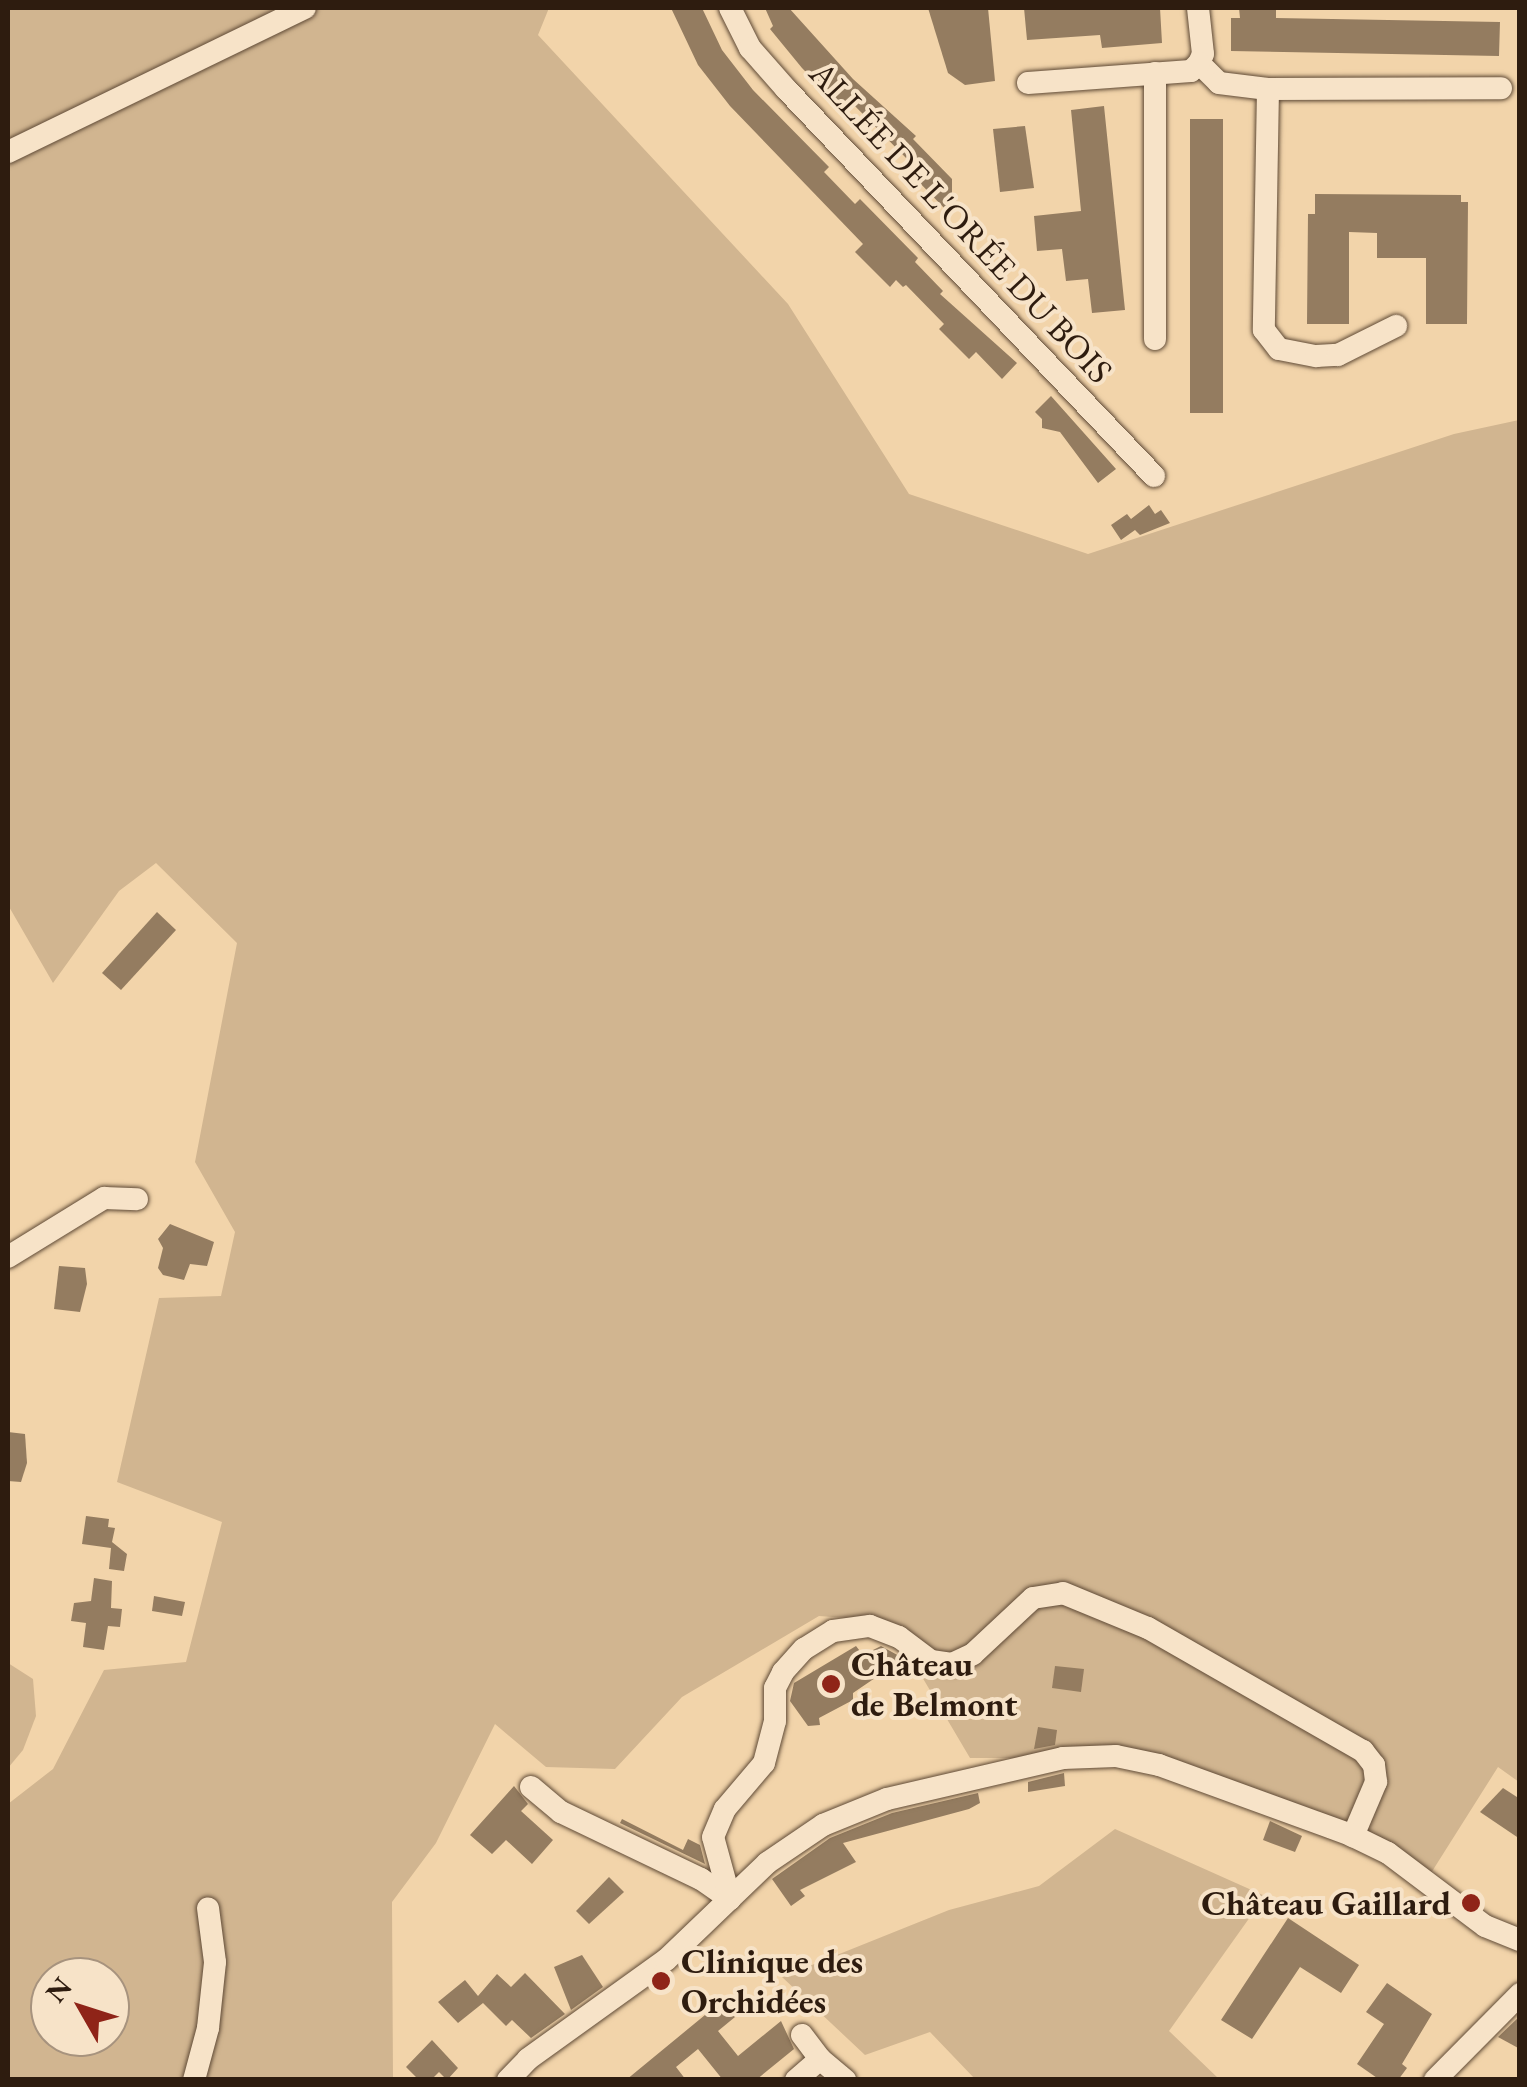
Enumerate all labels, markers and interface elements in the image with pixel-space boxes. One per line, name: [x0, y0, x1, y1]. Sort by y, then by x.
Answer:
street label: ALLÉE DE L'ORÉE DU BOIS: [801, 52, 1121, 392]
place label: Château de Belmont: [851, 1643, 1017, 1725]
marker: Château de Belmont: [820, 1673, 842, 1695]
place label: Château Gaillard: [1201, 1882, 1451, 1924]
marker: Château Gaillard: [1460, 1892, 1482, 1914]
place label: Clinique des Orchidées: [681, 1940, 863, 2022]
north arrow: [30, 1957, 130, 2057]
text: N: [37, 1969, 79, 2010]
marker: Clinique des Orchidées: [650, 1970, 672, 1992]

